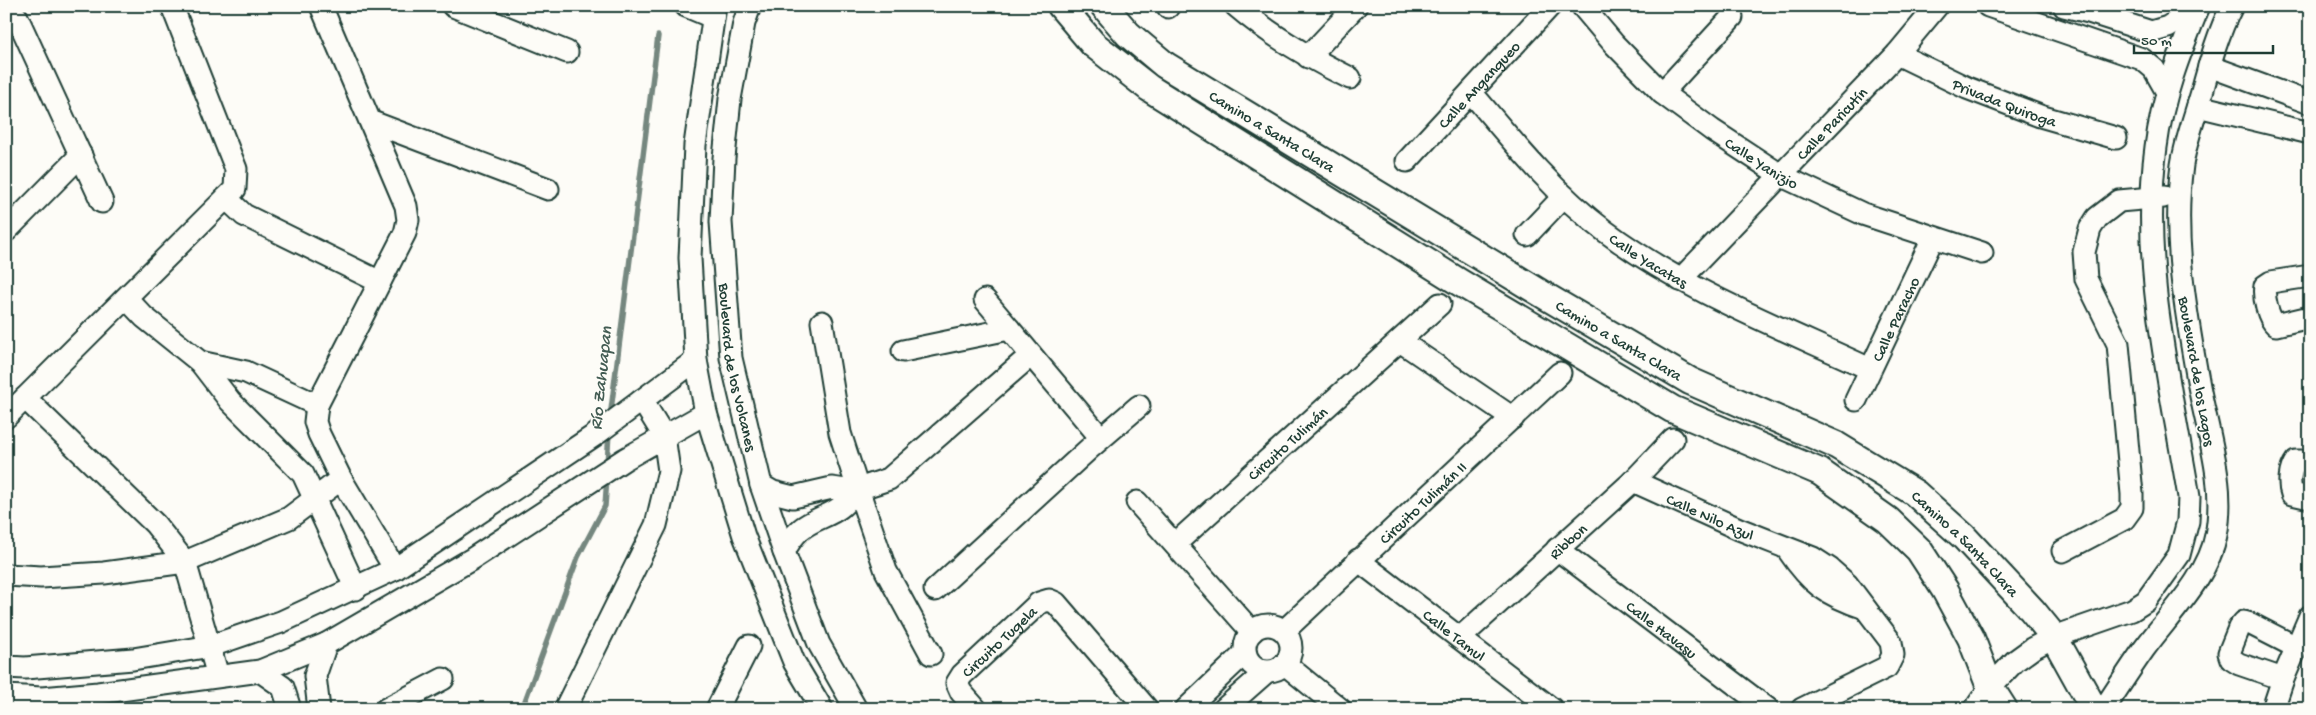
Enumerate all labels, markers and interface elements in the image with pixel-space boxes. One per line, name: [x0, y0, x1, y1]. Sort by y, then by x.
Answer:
scale bar: [2134, 22, 2272, 54]
text: 50 m: [2141, 33, 2172, 51]
street label: Calle Angangueo: [1436, 38, 1526, 134]
street label: Privada Quiroga: [1947, 76, 2059, 133]
street label: Calle Paricutín: [1794, 84, 1873, 166]
street label: Camino a Santa Clara: [1204, 88, 1338, 179]
street label: Calle Yanizio: [1720, 135, 1800, 195]
street label: Calle Yacatas: [1604, 231, 1691, 295]
street label: Calle Paracho: [1870, 275, 1926, 366]
street label: Boulevard de los Volcanes: [712, 282, 759, 455]
street label: Boulevard de los Lagos: [2172, 294, 2217, 449]
street label: Camino a Santa Clara: [1551, 298, 1685, 388]
water label: Río Zahuapan: [587, 325, 618, 431]
street label: Circuito Tulimán: [1245, 404, 1334, 486]
street label: Circuito Tulimán II: [1377, 459, 1472, 550]
street label: Camino a Santa Clara: [1906, 488, 2022, 603]
street label: Calle Nilo Azul: [1662, 491, 1756, 547]
street label: Ribbon: [1547, 521, 1593, 565]
street label: Calle Havasu: [1621, 599, 1700, 665]
street label: Circuito Tugela: [959, 603, 1043, 683]
street label: Calle Tamul: [1417, 607, 1488, 667]

